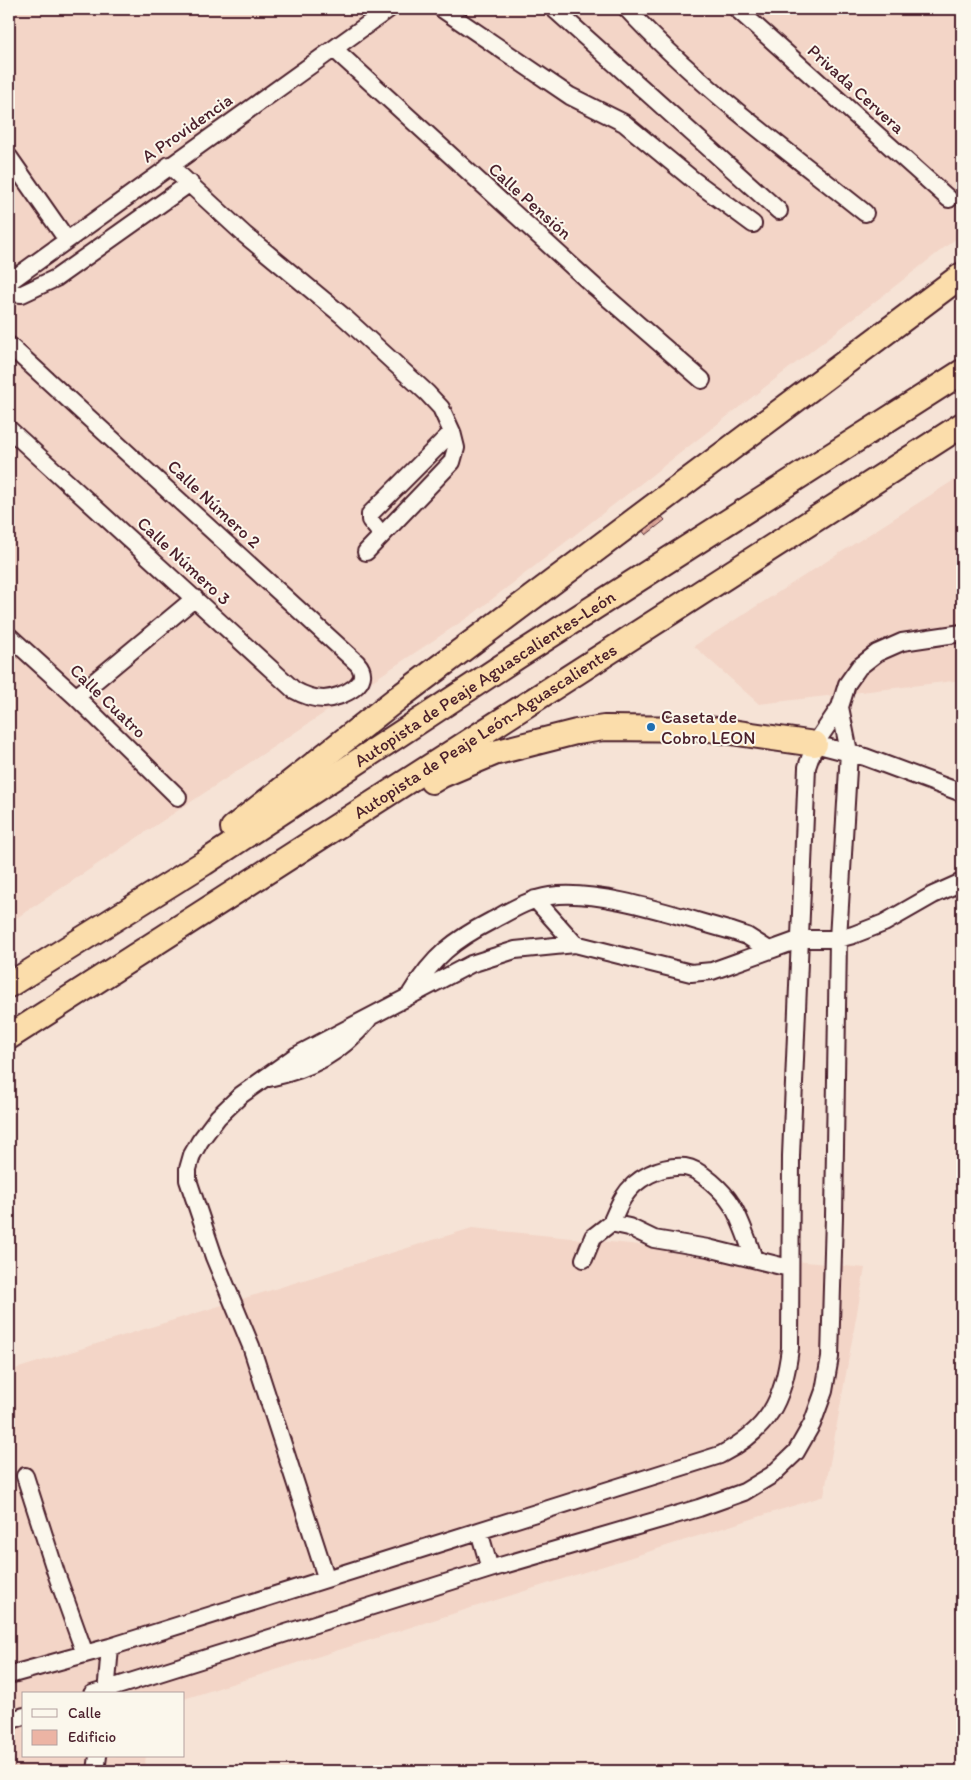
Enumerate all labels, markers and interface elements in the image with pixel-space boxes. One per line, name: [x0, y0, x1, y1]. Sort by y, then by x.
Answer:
street label: Privada Cervera: [803, 40, 910, 139]
street label: A Providencia: [137, 89, 237, 167]
street label: Calle Pensión: [484, 158, 576, 244]
street label: Calle Número 2: [163, 455, 266, 553]
street label: Calle Número 3: [133, 512, 235, 610]
street label: Autopista de Peaje Aguascalientes-León: [350, 585, 620, 772]
street label: Autopista de Peaje León-Aguascalientes: [349, 639, 621, 824]
street label: Calle Cuatro: [65, 659, 151, 743]
place label: Caseta de Cobro LEON: [661, 706, 755, 749]
marker: Caseta de Cobro LEON: [645, 721, 657, 733]
legend: [22, 1692, 185, 1758]
text: Calle: [68, 1704, 101, 1722]
text: Edificio: [68, 1728, 116, 1746]

